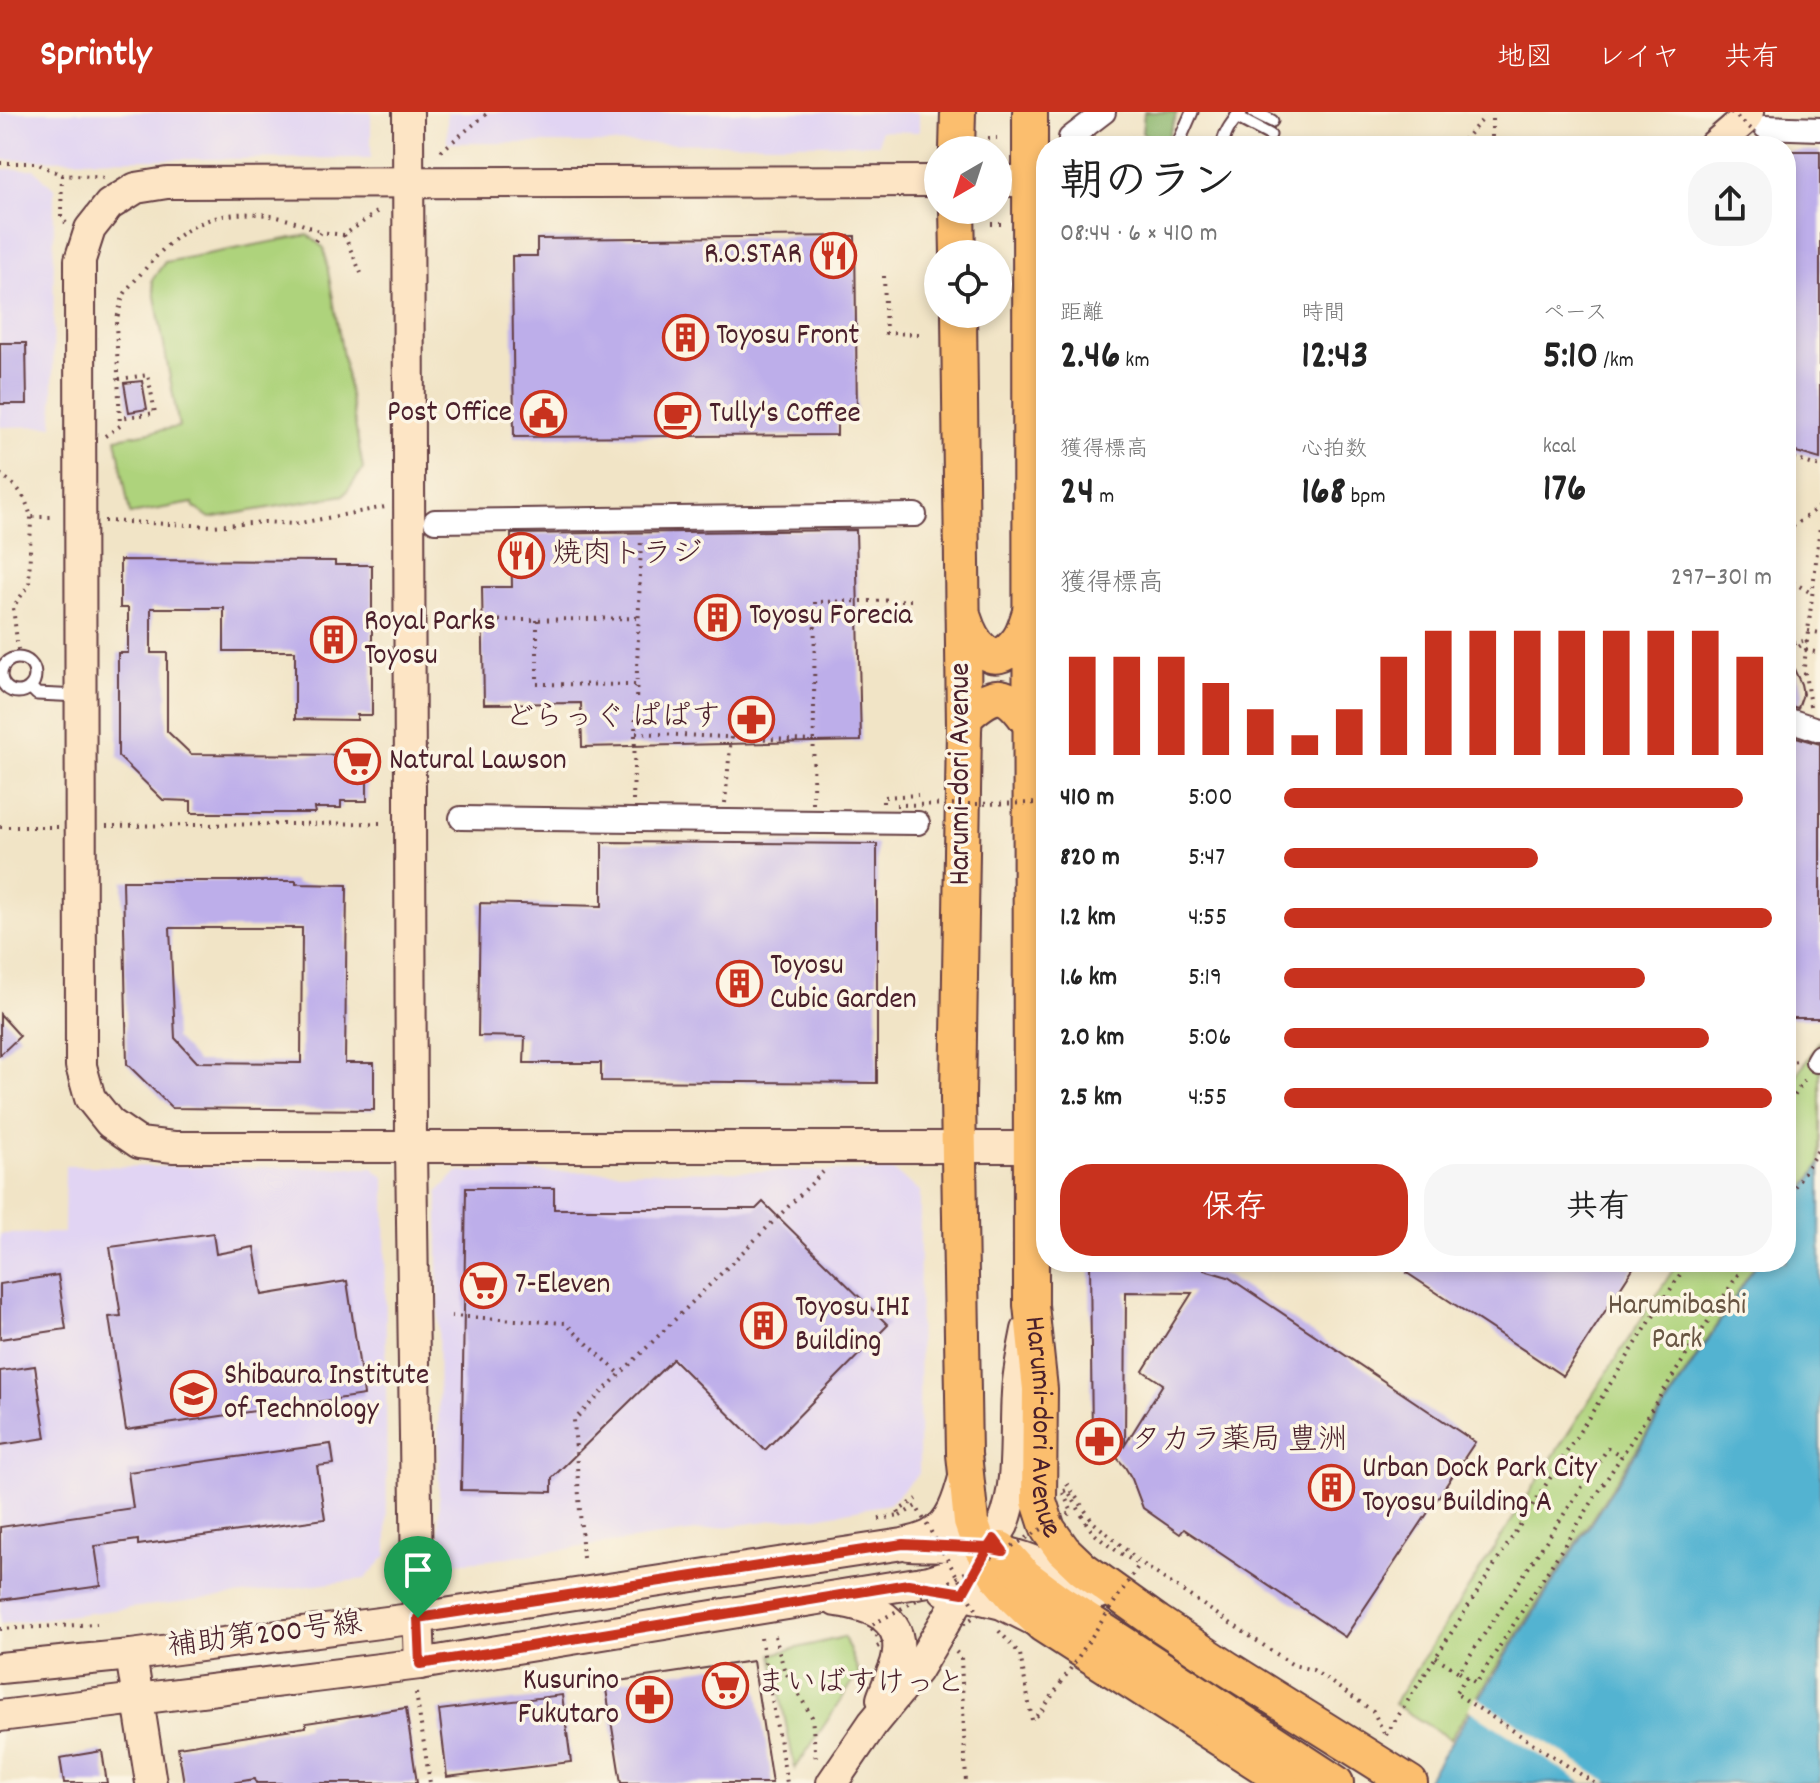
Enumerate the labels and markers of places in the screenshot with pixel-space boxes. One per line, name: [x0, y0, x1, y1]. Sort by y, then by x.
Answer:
restaurant icon: R.O.STAR: [809, 232, 857, 280]
place label: R.O.STAR: [704, 235, 802, 278]
building icon: Toyosu Front: [661, 313, 709, 361]
place label: Toyosu Front: [716, 316, 859, 359]
public building icon: Post Office: [519, 390, 567, 438]
cafe icon: Tully's Coffee: [654, 391, 702, 439]
place label: Post Office: [387, 393, 512, 436]
place label: Tully's Coffee: [709, 394, 861, 437]
restaurant icon: 焼肉トラジ: [497, 532, 545, 580]
place label: 焼肉トラジ: [552, 535, 702, 578]
building icon: Toyosu Forecia: [694, 593, 742, 641]
place label: Toyosu Forecia: [749, 596, 913, 639]
place label: Royal Parks Toyosu: [364, 602, 496, 679]
building icon: Royal Parks Toyosu: [309, 616, 357, 664]
pharmacy icon: どらっぐ ぱぱす: [728, 695, 776, 743]
place label: どらっぐ ぱぱす: [504, 698, 721, 741]
supermarket icon: Natural Lawson: [334, 738, 382, 786]
place label: Natural Lawson: [389, 741, 567, 784]
place label: Toyosu Cubic Garden: [770, 946, 917, 1023]
building icon: Toyosu Cubic Garden: [715, 960, 763, 1008]
supermarket icon: 7-Eleven: [460, 1262, 508, 1310]
place label: 7-Eleven: [515, 1265, 610, 1308]
place label: Toyosu IHI Building: [795, 1288, 910, 1365]
building icon: Toyosu IHI Building: [740, 1302, 788, 1350]
place label: Shibaura Institute of Technology: [224, 1356, 429, 1433]
school or university icon: Shibaura Institute of Technology: [169, 1370, 217, 1418]
pharmacy icon: タカラ薬局 豊洲: [1076, 1418, 1124, 1466]
place label: タカラ薬局 豊洲: [1131, 1421, 1348, 1464]
place label: Urban Dock Park City Toyosu Building A: [1362, 1449, 1598, 1526]
building icon: Urban Dock Park City Toyosu Building A: [1307, 1463, 1355, 1511]
pin: [384, 1536, 452, 1618]
place label: Kusurino Fukutaro: [518, 1661, 619, 1738]
supermarket icon: まいばすけっと: [701, 1661, 749, 1709]
place label: まいばすけっと: [756, 1664, 965, 1707]
pharmacy icon: Kusurino Fukutaro: [626, 1675, 674, 1723]

